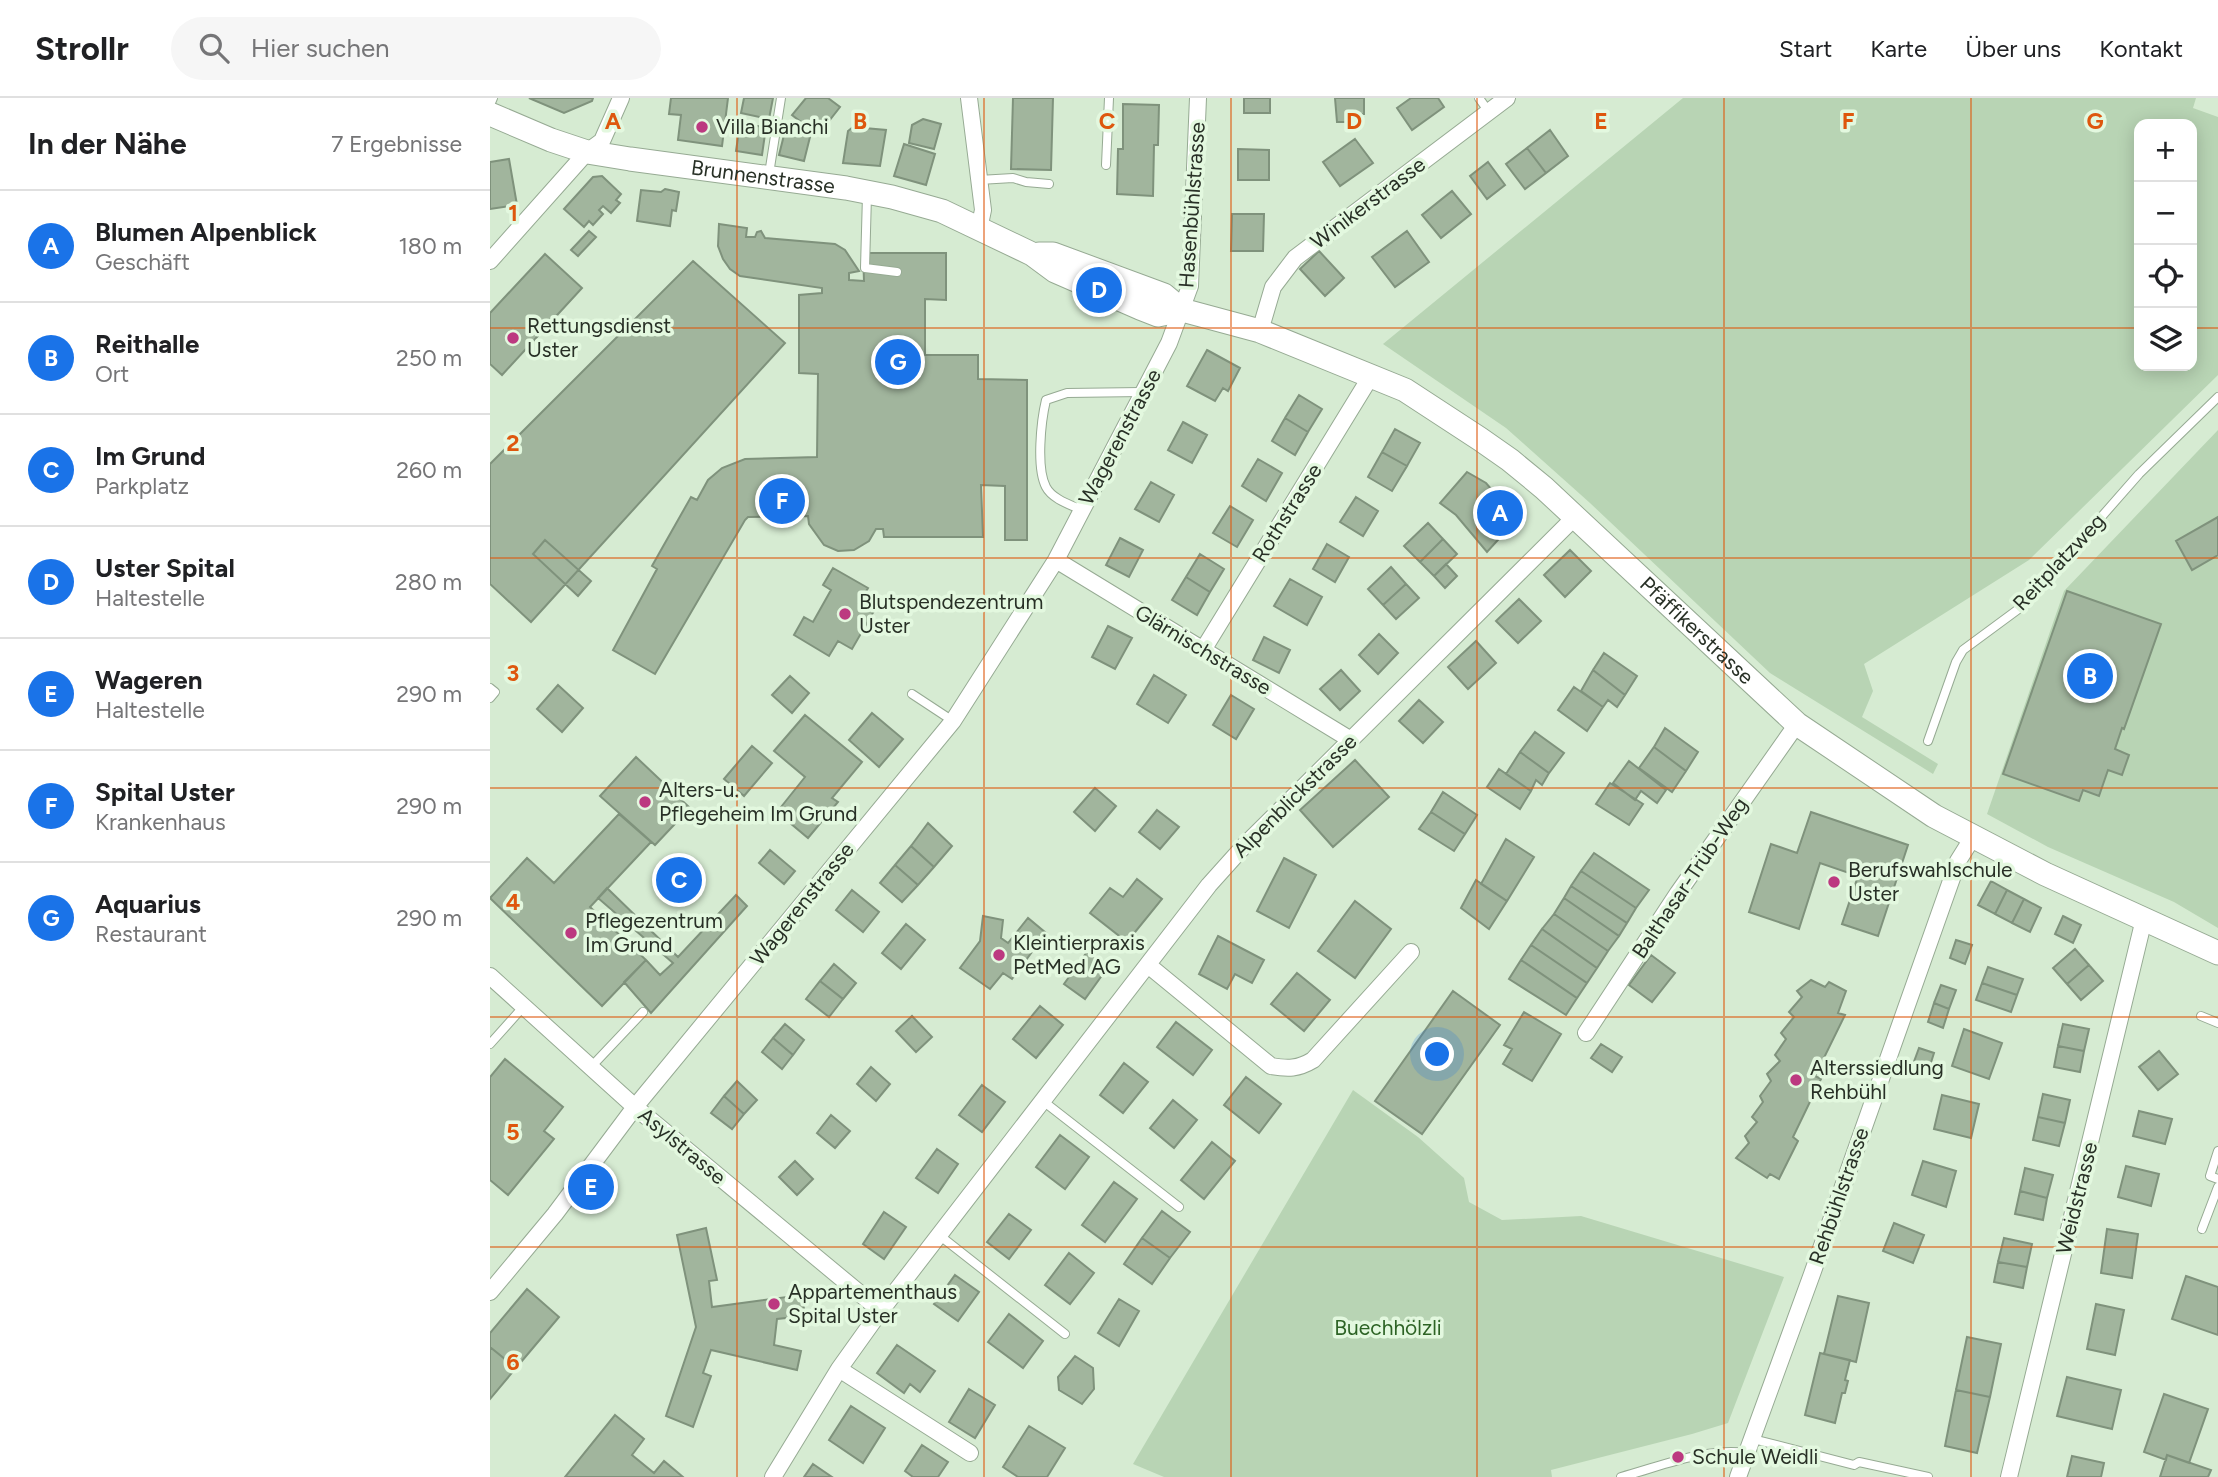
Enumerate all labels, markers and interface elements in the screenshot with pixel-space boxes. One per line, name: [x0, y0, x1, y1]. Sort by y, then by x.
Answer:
search box: [171, 17, 661, 80]
text: Strollr: [35, 29, 129, 68]
icon: search: [195, 29, 233, 67]
text: Hier suchen: [251, 32, 390, 64]
text: Start: [1779, 34, 1832, 63]
text: Karte: [1870, 34, 1927, 63]
text: Über uns: [1965, 34, 2061, 63]
text: Kontakt: [2099, 34, 2183, 63]
text: A: [605, 107, 622, 135]
text: B: [853, 107, 867, 135]
text: C: [1099, 107, 1116, 135]
text: D: [1346, 107, 1362, 135]
text: E: [1594, 107, 1608, 135]
text: F: [1842, 107, 1855, 135]
text: G: [2086, 107, 2104, 135]
place label: Villa Bianchi: [716, 114, 829, 139]
marker: Villa Bianchi: [694, 119, 710, 135]
map controls: [2134, 119, 2197, 371]
button: +: [2134, 119, 2197, 182]
street label: Hasenbühlstrasse: [1173, 121, 1210, 289]
text: In der Nähe: [28, 125, 187, 162]
text: 7 Ergebnisse: [331, 130, 462, 158]
street label: Winikerstrasse: [1306, 151, 1430, 254]
street label: Brunnenstrasse: [690, 154, 837, 198]
button: −: [2134, 182, 2197, 245]
text: 1: [508, 199, 518, 227]
text: Blumen Alpenblick: [95, 216, 317, 248]
text: A: [43, 232, 59, 260]
text: 180 m: [398, 232, 462, 260]
button: locate: [2134, 245, 2197, 308]
text: Geschäft: [95, 248, 190, 276]
pin: D: [1076, 264, 1122, 316]
button: layers: [2134, 308, 2197, 371]
place label: Rettungsdienst Uster: [527, 313, 671, 362]
text: Reithalle: [95, 328, 199, 360]
marker: Rettungsdienst Uster: [505, 330, 521, 346]
pin: G: [875, 336, 921, 388]
text: B: [44, 344, 58, 372]
text: 250 m: [396, 344, 462, 372]
text: Ort: [95, 360, 129, 388]
street label: Wagerenstrasse: [1073, 364, 1166, 509]
text: 2: [506, 429, 520, 457]
text: Im Grund: [95, 440, 206, 472]
text: C: [43, 456, 59, 484]
text: 260 m: [396, 456, 462, 484]
street label: Rothstrasse: [1246, 459, 1327, 567]
text: Parkplatz: [95, 472, 189, 500]
pin: F: [759, 475, 805, 527]
pin: A: [1477, 487, 1523, 539]
street label: Reitplatzweg: [2007, 508, 2110, 615]
text: Uster Spital: [95, 552, 235, 584]
text: D: [43, 568, 59, 596]
text: 280 m: [395, 568, 462, 596]
street label: Pfäffikerstrasse: [1635, 571, 1759, 689]
text: Haltestelle: [95, 584, 205, 612]
place label: Blutspendezentrum Uster: [859, 589, 1043, 638]
street label: Glärnischstrasse: [1131, 599, 1276, 700]
marker: Blutspendezentrum Uster: [837, 606, 853, 622]
pin: B: [2067, 650, 2113, 702]
text: 3: [507, 659, 519, 687]
text: Wageren: [95, 664, 202, 696]
text: E: [44, 680, 58, 708]
text: 290 m: [396, 680, 462, 708]
text: Haltestelle: [95, 696, 205, 724]
street label: Alpenblickstrasse: [1228, 729, 1362, 863]
text: Spital Uster: [95, 776, 235, 808]
place label: Alters-u. Pflegeheim Im Grund: [659, 777, 857, 826]
text: F: [45, 792, 57, 820]
text: 290 m: [396, 792, 462, 820]
street label: Balthasar-Trüb-Weg: [1627, 793, 1753, 963]
marker: Alters-u. Pflegeheim Im Grund: [637, 794, 653, 810]
text: Krankenhaus: [95, 808, 226, 836]
street label: Wagerenstrasse: [744, 837, 859, 970]
pin: C: [656, 854, 702, 906]
place label: Berufswahlschule Uster: [1848, 857, 2013, 906]
marker: Berufswahlschule Uster: [1826, 874, 1842, 890]
text: Aquarius: [95, 888, 201, 920]
text: 4: [506, 888, 520, 916]
text: G: [42, 904, 60, 932]
text: 290 m: [396, 904, 462, 932]
place label: Pflegezentrum Im Grund: [585, 908, 723, 957]
text: Restaurant: [95, 920, 207, 948]
marker: Pflegezentrum Im Grund: [563, 925, 579, 941]
place label: Kleintierpraxis PetMed AG: [1013, 930, 1145, 979]
marker: Kleintierpraxis PetMed AG: [991, 947, 1007, 963]
your location: [1420, 1037, 1454, 1071]
place label: Alterssiedlung Rehbühl: [1810, 1055, 1944, 1104]
marker: Alterssiedlung Rehbühl: [1788, 1072, 1804, 1088]
street label: Asylstrasse: [634, 1102, 731, 1189]
text: 5: [506, 1118, 520, 1146]
street label: Rehbühlstrasse: [1803, 1124, 1874, 1268]
street label: Weidstrasse: [2051, 1139, 2102, 1256]
pin: E: [568, 1161, 614, 1213]
place label: Appartementhaus Spital Uster: [788, 1279, 957, 1328]
marker: Appartementhaus Spital Uster: [766, 1296, 782, 1312]
park label: Buechhölzli: [1334, 1315, 1442, 1340]
text: 6: [506, 1348, 520, 1376]
place label: Schule Weidli: [1692, 1444, 1818, 1469]
marker: Schule Weidli: [1670, 1449, 1686, 1465]

